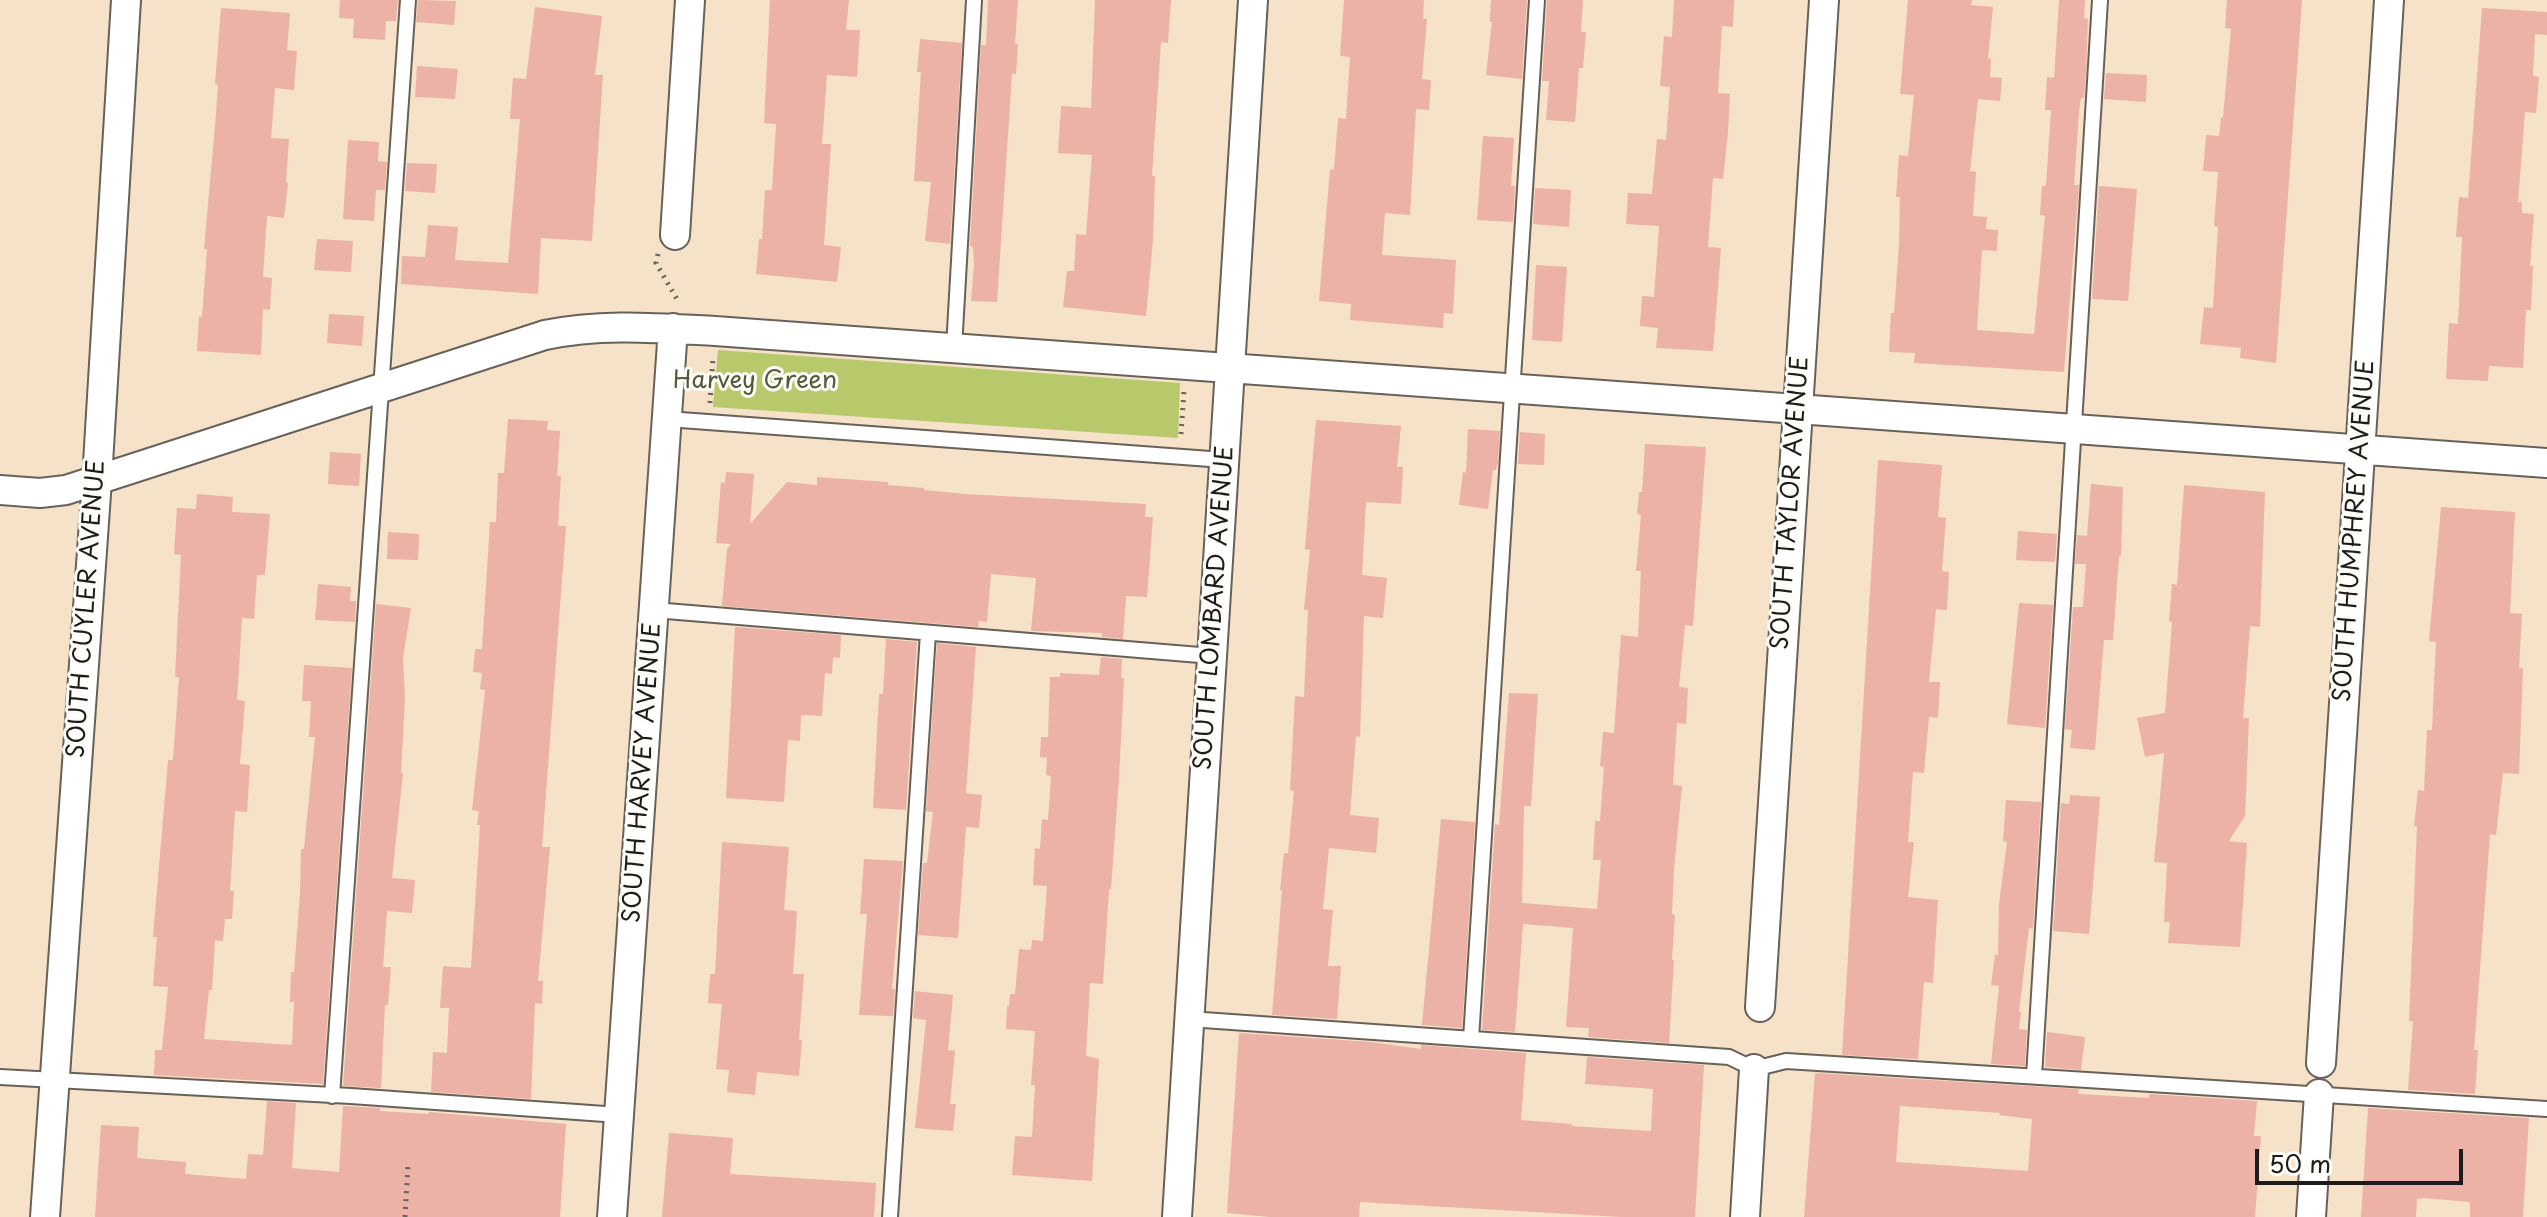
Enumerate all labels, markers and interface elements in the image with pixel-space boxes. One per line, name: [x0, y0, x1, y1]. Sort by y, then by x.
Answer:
street label: SOUTH TAYLOR AVENUE: [1766, 355, 1816, 651]
street label: SOUTH HUMPHREY AVENUE: [2329, 359, 2381, 703]
park label: Harvey Green: [673, 367, 837, 395]
street label: SOUTH LOMBARD AVENUE: [1189, 445, 1241, 771]
street label: SOUTH CUYLER AVENUE: [62, 459, 112, 759]
street label: SOUTH HARVEY AVENUE: [618, 622, 668, 924]
scale bar: [2259, 1133, 2467, 1183]
text: 50 m: [2269, 1145, 2331, 1181]

